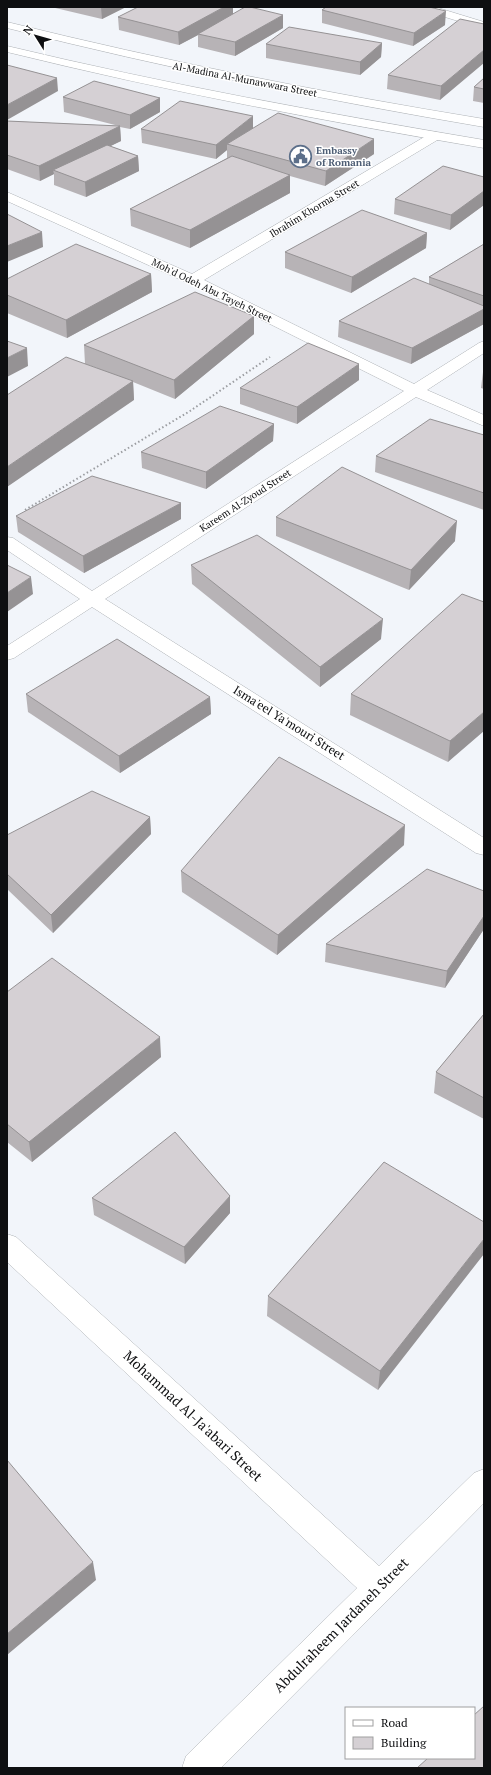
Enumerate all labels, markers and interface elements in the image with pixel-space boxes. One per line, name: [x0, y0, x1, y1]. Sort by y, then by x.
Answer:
north arrow: [16, 16, 56, 56]
text: N: [20, 22, 37, 38]
street label: Al-Madina Al-Munawwara Street: [172, 59, 319, 100]
public building icon: Embassy of Romania: [287, 143, 313, 169]
place label: Embassy of Romania: [316, 144, 372, 169]
street label: Ibrahim Khorma Street: [267, 176, 362, 240]
street label: Moh'd Odeh Abu Tayeh Street: [149, 256, 274, 325]
street label: Kareem Al-Zyoud Street: [197, 466, 294, 535]
street label: Isma'eel Ya'mouri Street: [231, 682, 348, 763]
street label: Mohammad Al-Ja'abari Street: [120, 1346, 268, 1486]
street label: Abdulraheem Jardaneh Street: [269, 1552, 413, 1696]
legend: [345, 1707, 475, 1759]
text: Road: [381, 1715, 408, 1730]
text: Building: [381, 1735, 427, 1750]

